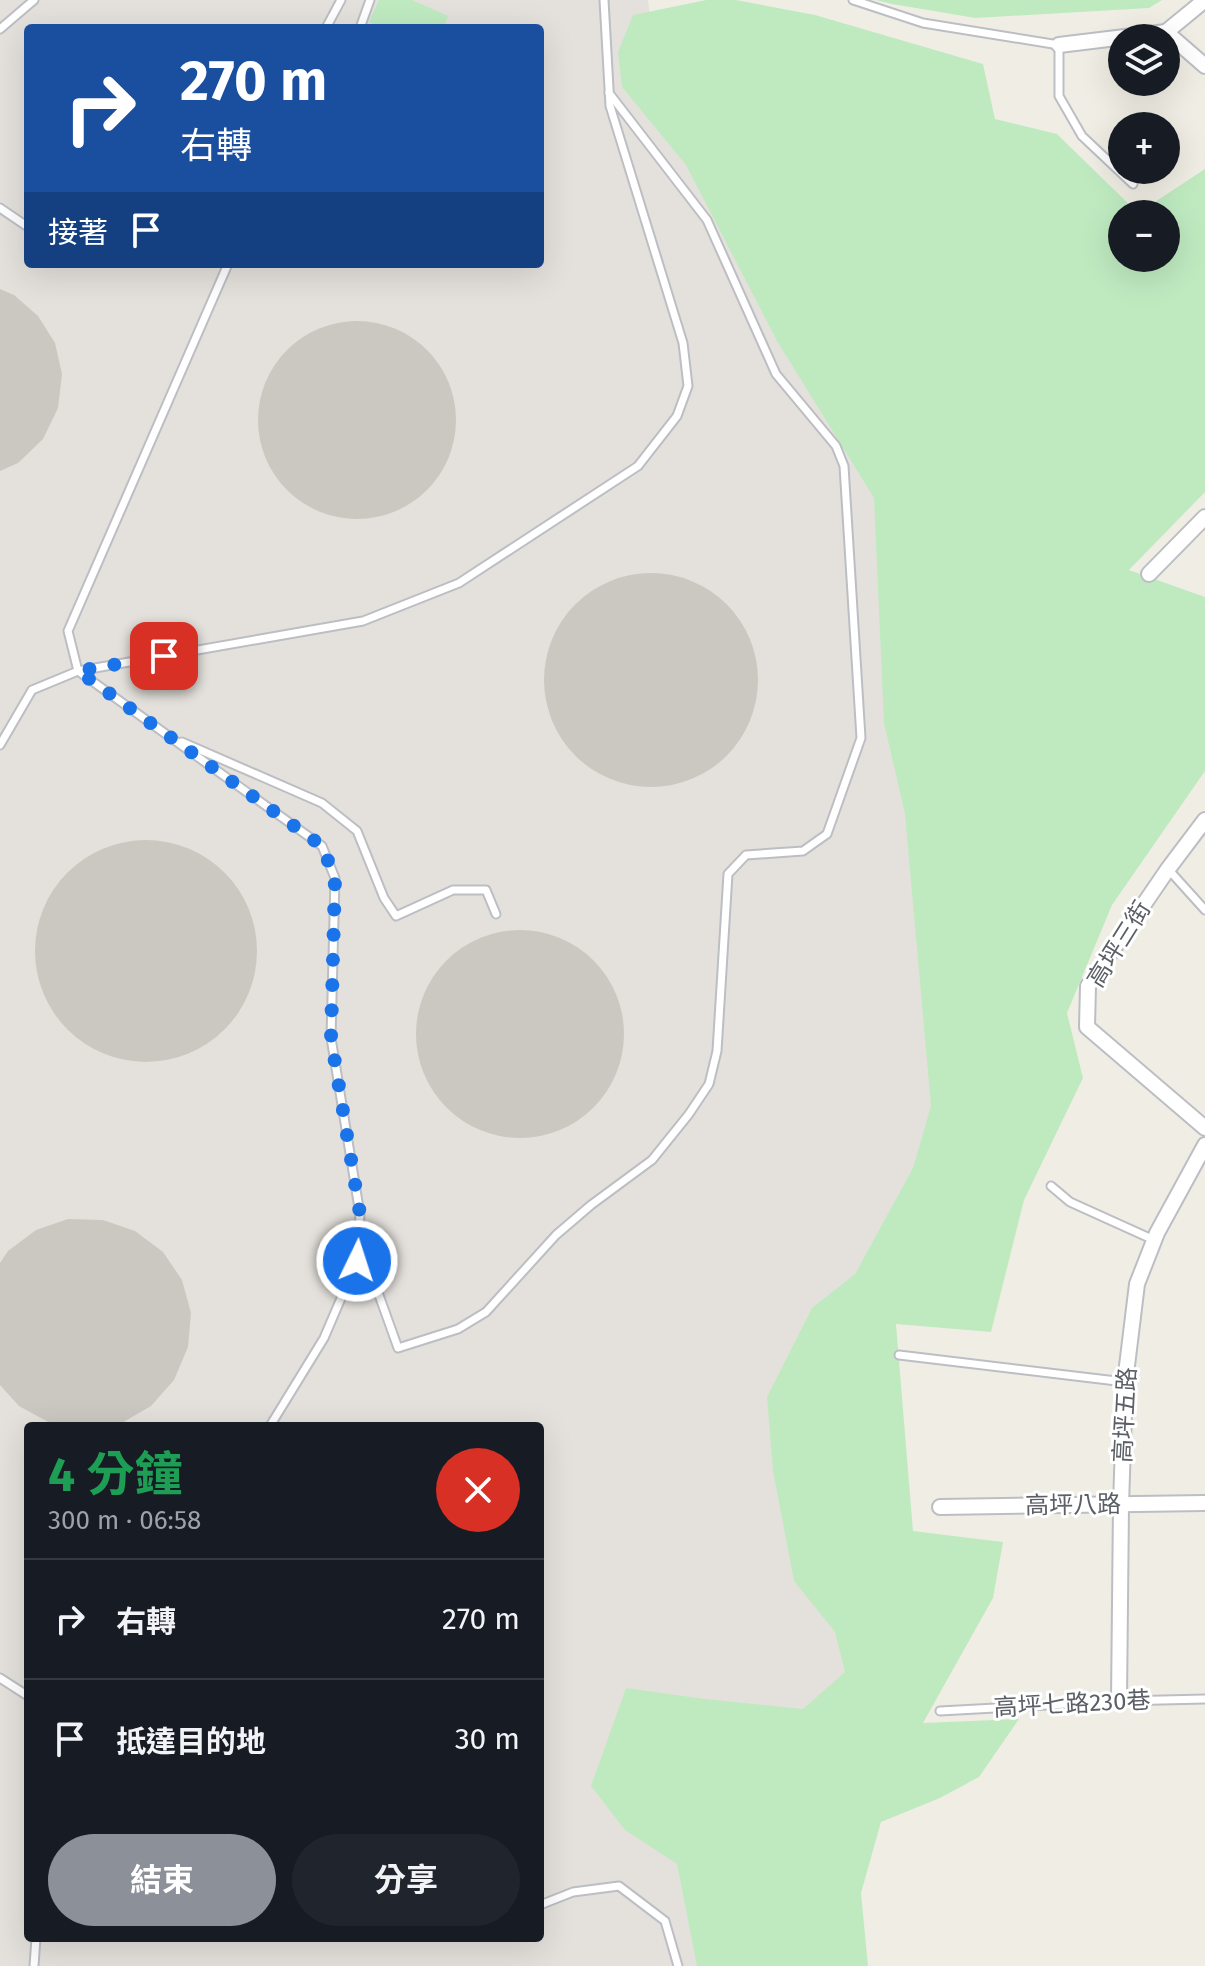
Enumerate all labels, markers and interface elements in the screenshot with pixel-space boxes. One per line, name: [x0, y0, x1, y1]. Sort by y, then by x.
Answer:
map controls: [1108, 24, 1180, 272]
button: layers: [1108, 24, 1180, 96]
text: 270 m: [180, 48, 327, 115]
icon: right: [48, 56, 152, 160]
button: +: [1108, 112, 1180, 184]
text: 右轉: [180, 124, 252, 168]
button: −: [1108, 200, 1180, 272]
icon: arrive: [124, 208, 168, 252]
text: 接著: [48, 215, 108, 251]
pin: [130, 622, 198, 690]
icon: arrive: [142, 634, 186, 678]
street label: 高坪三街: [1082, 896, 1156, 992]
position arrow: [315, 1219, 399, 1303]
street label: 高坪五路: [1109, 1366, 1141, 1464]
text: 4 分鐘: [48, 1446, 183, 1504]
button: close: [436, 1448, 520, 1532]
street label: 高坪八路: [1025, 1490, 1121, 1520]
text: 300 m · 06:58: [48, 1505, 201, 1536]
icon: right: [48, 1597, 92, 1641]
text: 270 m: [442, 1601, 520, 1637]
text: 右轉: [116, 1604, 176, 1640]
street label: 高坪七路230巷: [993, 1686, 1151, 1722]
icon: arrive: [48, 1717, 92, 1761]
text: 30 m: [455, 1721, 520, 1757]
text: 抵達目的地: [116, 1724, 266, 1760]
button: 結束: [48, 1834, 276, 1926]
button: 分享: [292, 1834, 520, 1926]

